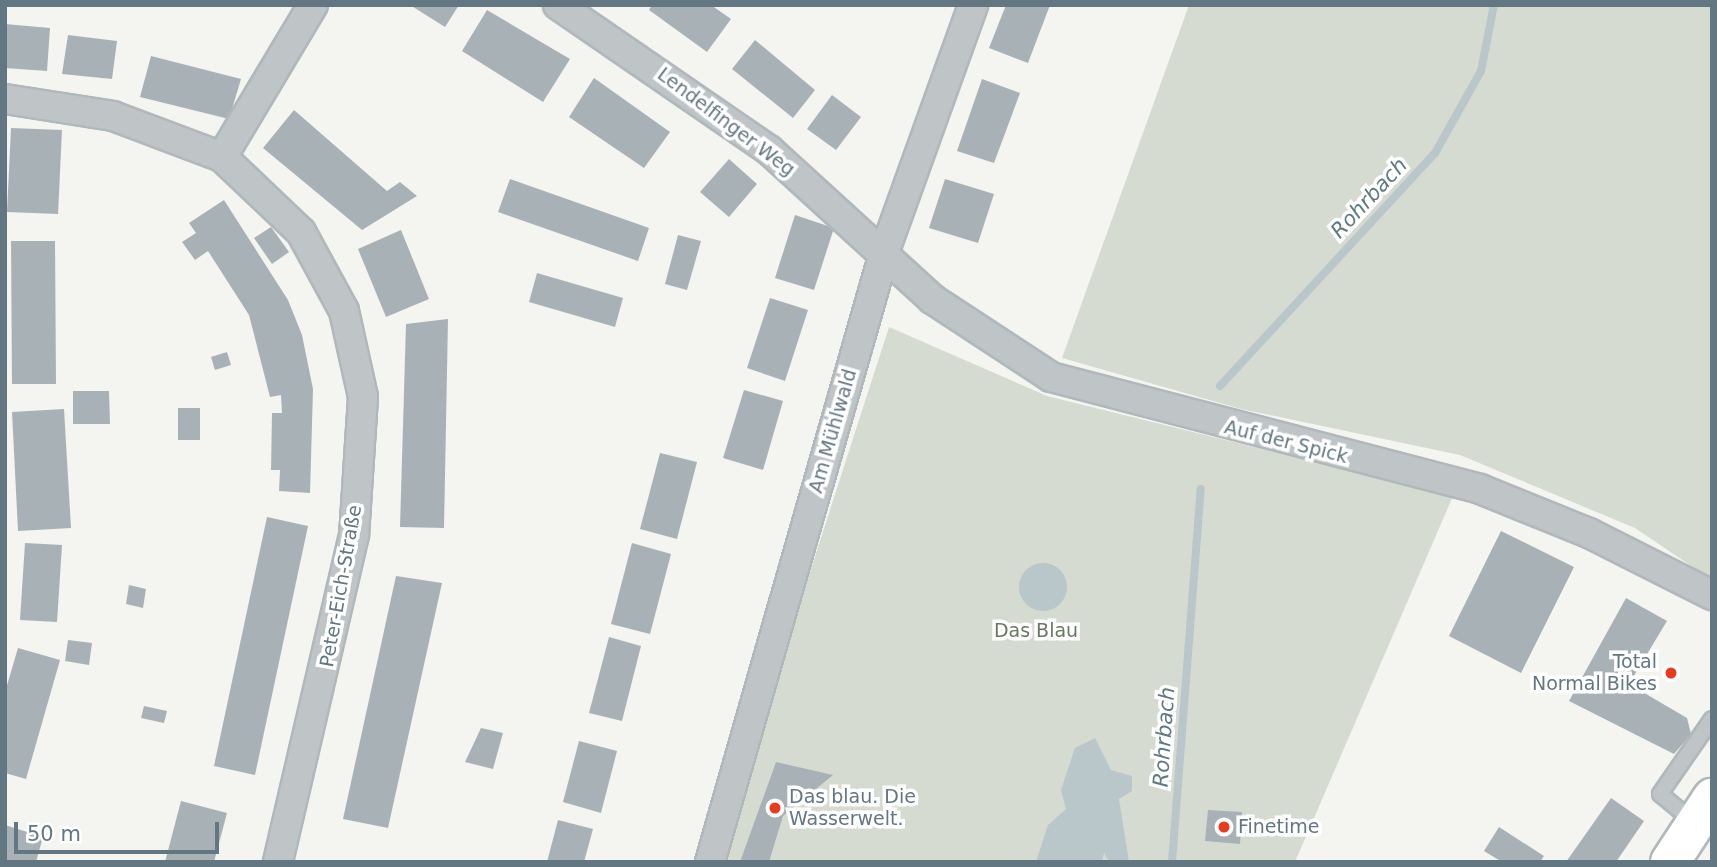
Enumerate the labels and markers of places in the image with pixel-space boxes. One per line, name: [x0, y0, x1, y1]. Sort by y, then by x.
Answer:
place label: Total Normal Bikes: [1532, 651, 1657, 695]
marker: Total Normal Bikes: [1663, 665, 1679, 681]
place label: Das blau. Die Wasserwelt.: [789, 786, 916, 830]
marker: Das blau. Die Wasserwelt.: [767, 800, 783, 816]
place label: Finetime: [1238, 816, 1319, 838]
marker: Finetime: [1216, 819, 1232, 835]

